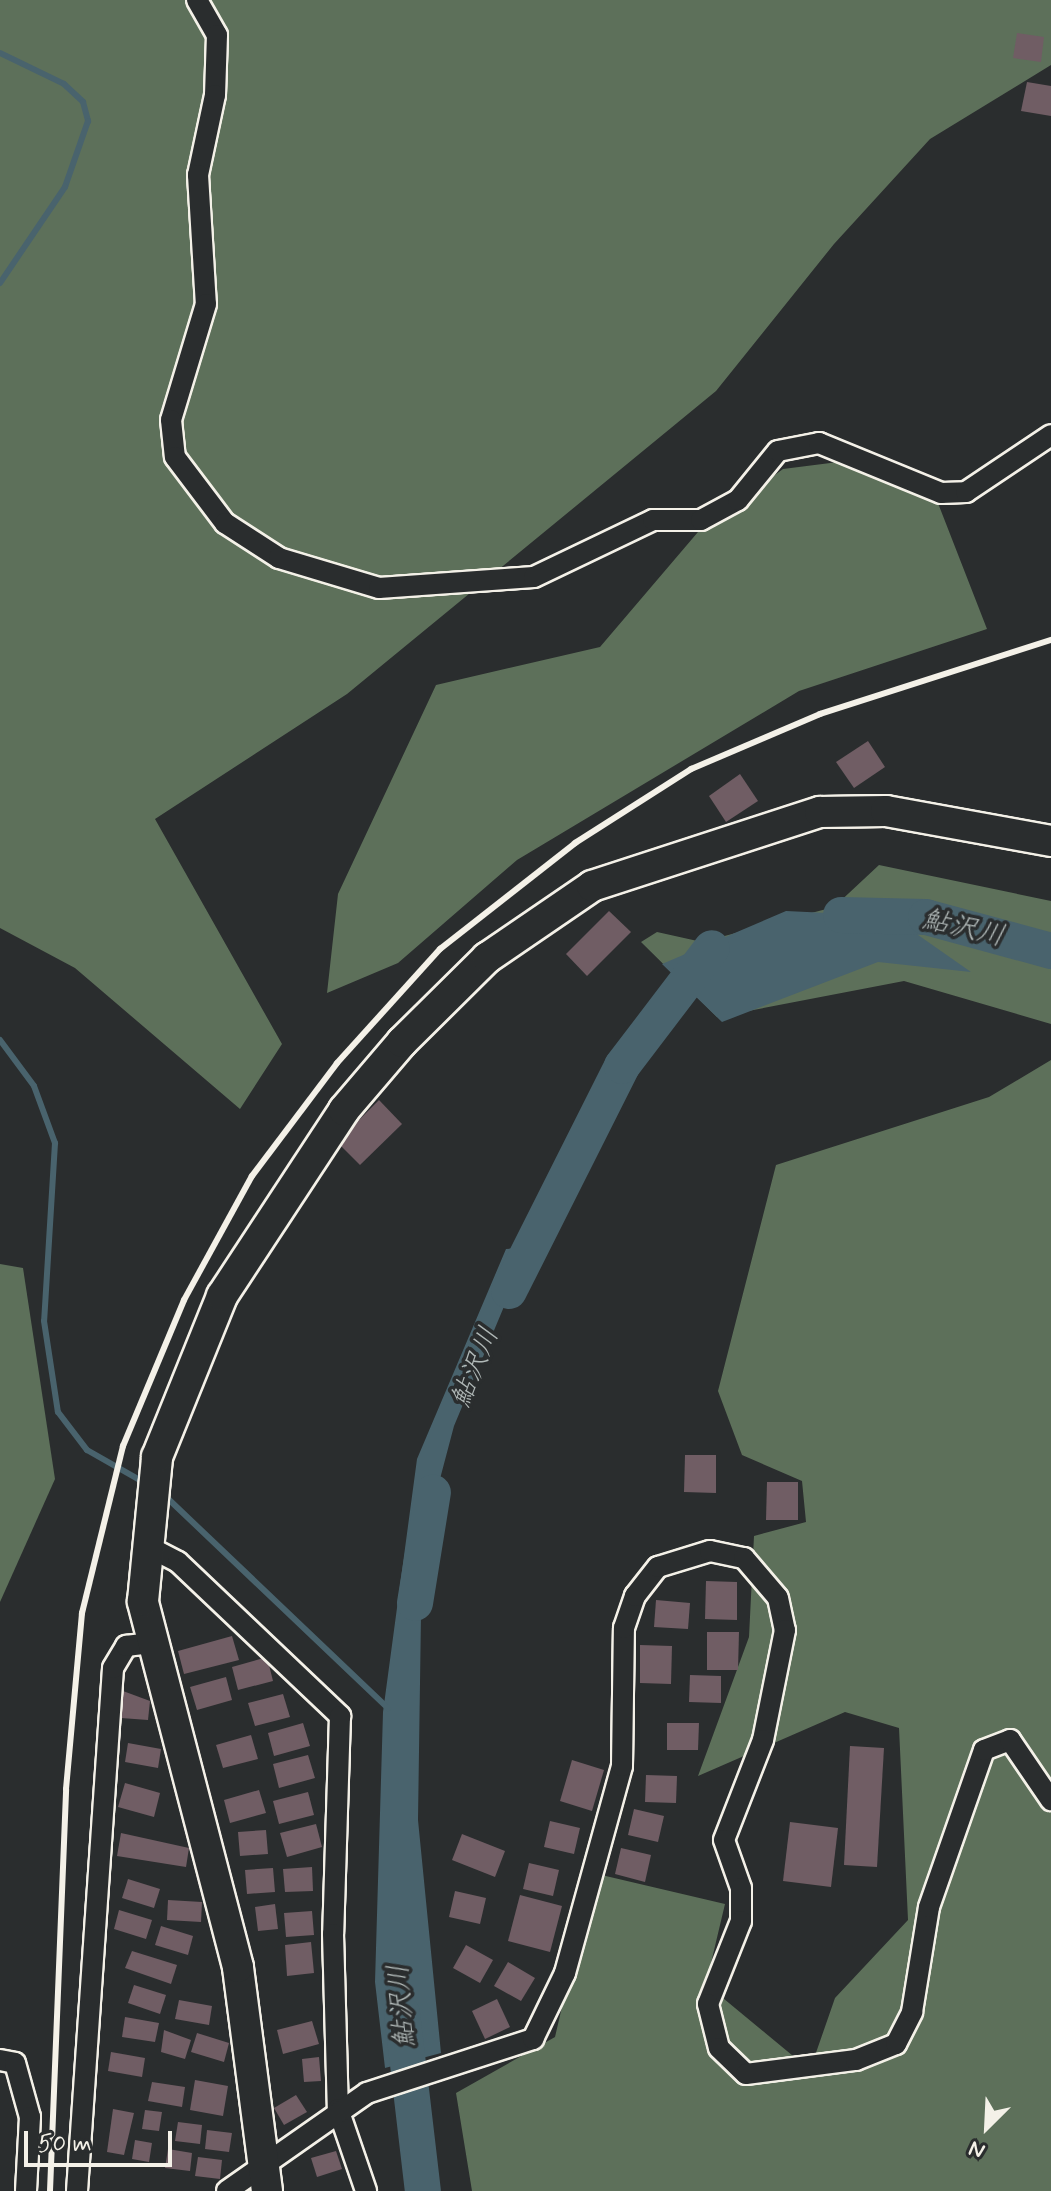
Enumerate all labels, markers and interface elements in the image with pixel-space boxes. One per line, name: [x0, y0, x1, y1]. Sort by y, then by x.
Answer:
water label: 鮎沢川: [918, 903, 1008, 955]
water label: 鮎沢川: [445, 1323, 507, 1413]
water label: 鮎沢川: [383, 1963, 423, 2049]
north arrow: [947, 2087, 1027, 2167]
scale bar: [28, 2115, 176, 2165]
text: 50 m: [38, 2129, 92, 2160]
text: N: [965, 2133, 990, 2165]

